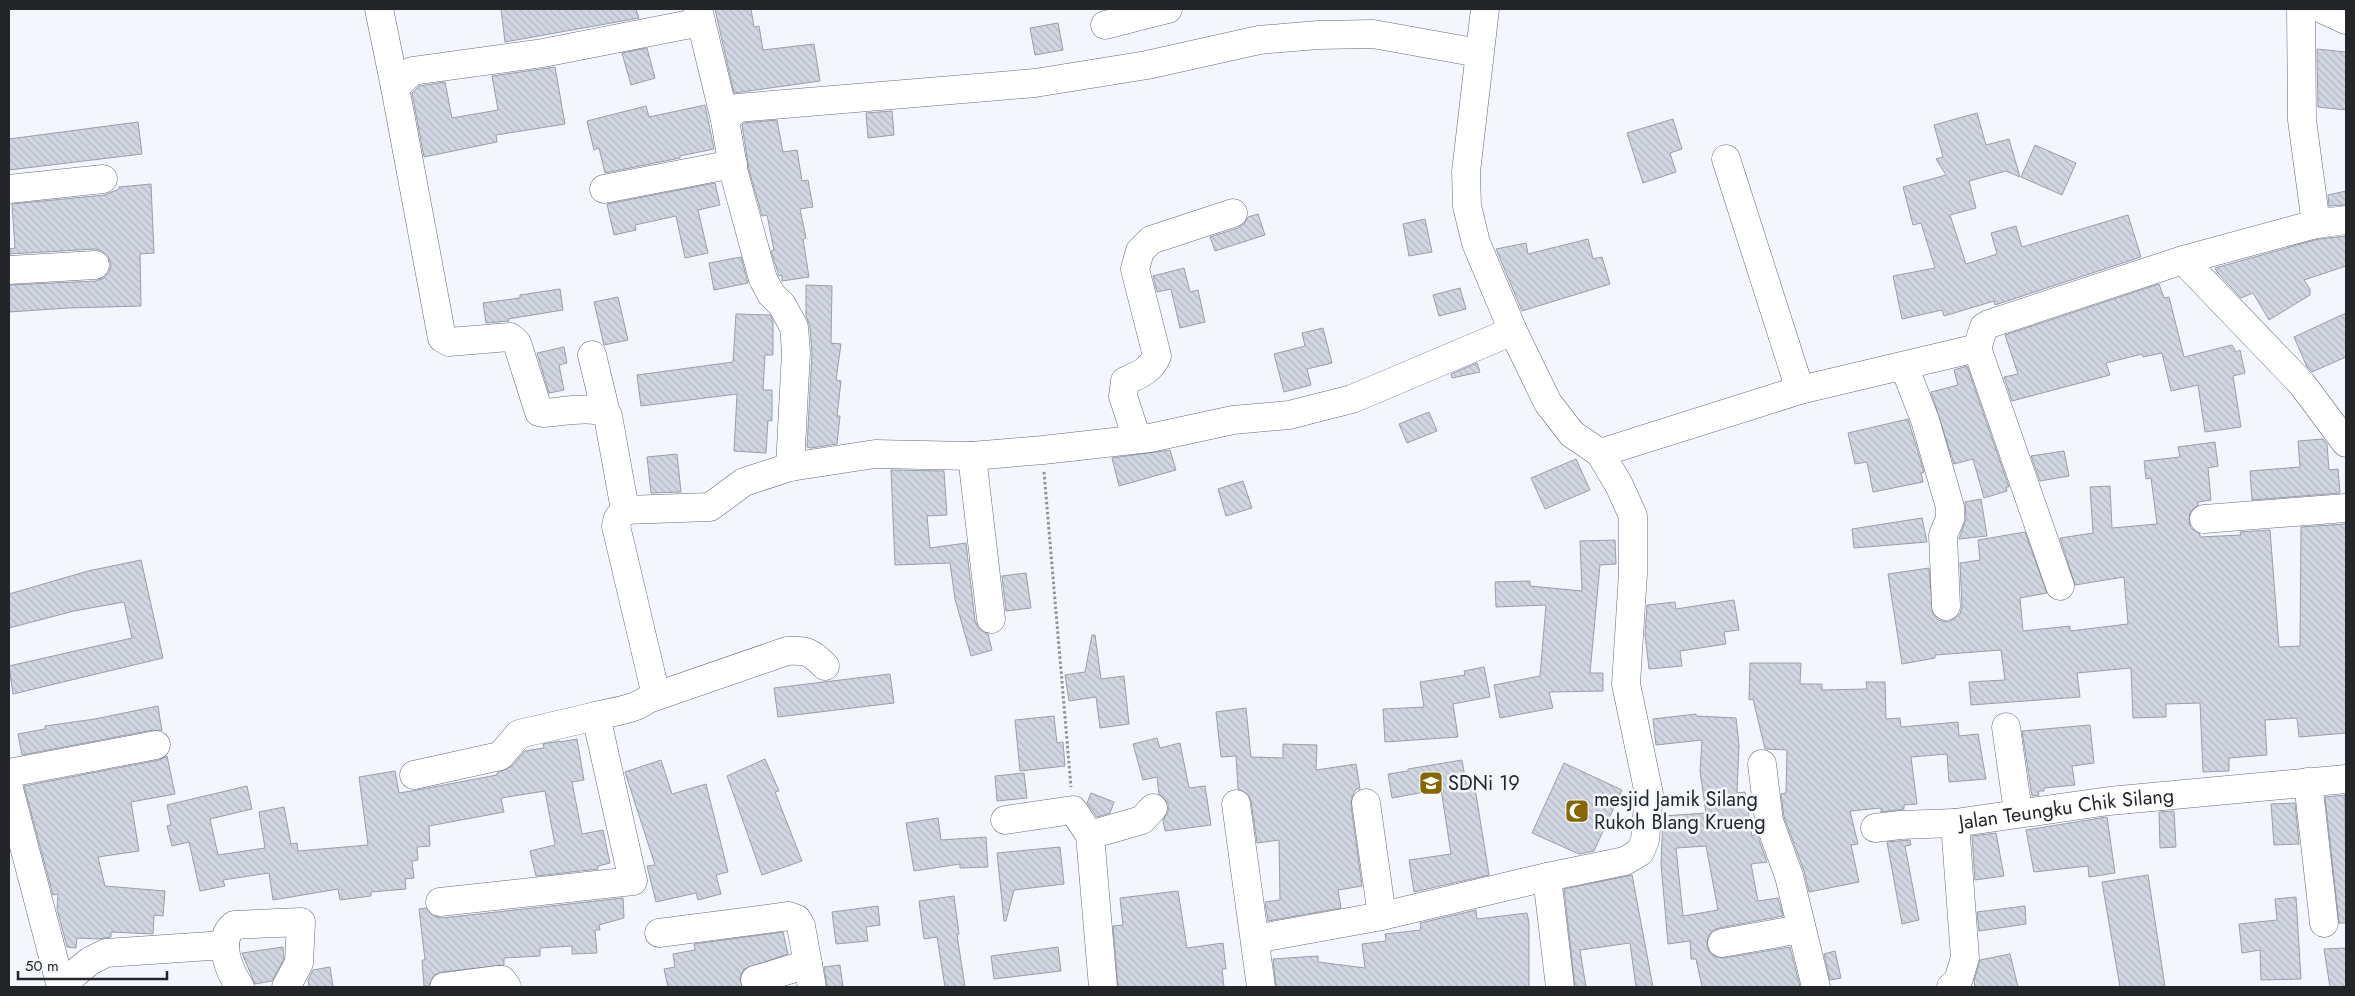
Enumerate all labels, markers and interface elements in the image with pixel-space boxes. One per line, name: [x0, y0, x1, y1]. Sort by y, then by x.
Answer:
place label: SDNi 19: [1448, 769, 1520, 798]
school or university icon: SDNi 19: [1418, 770, 1444, 796]
street label: Jalan Teungku Chik Silang: [1954, 781, 2175, 838]
place label: mesjid Jamik Silang Rukoh Blang Krueng: [1594, 785, 1766, 837]
mosque icon: mesjid Jamik Silang Rukoh Blang Krueng: [1564, 798, 1590, 824]
scale bar: [18, 948, 166, 980]
text: 50 m: [25, 955, 59, 977]

